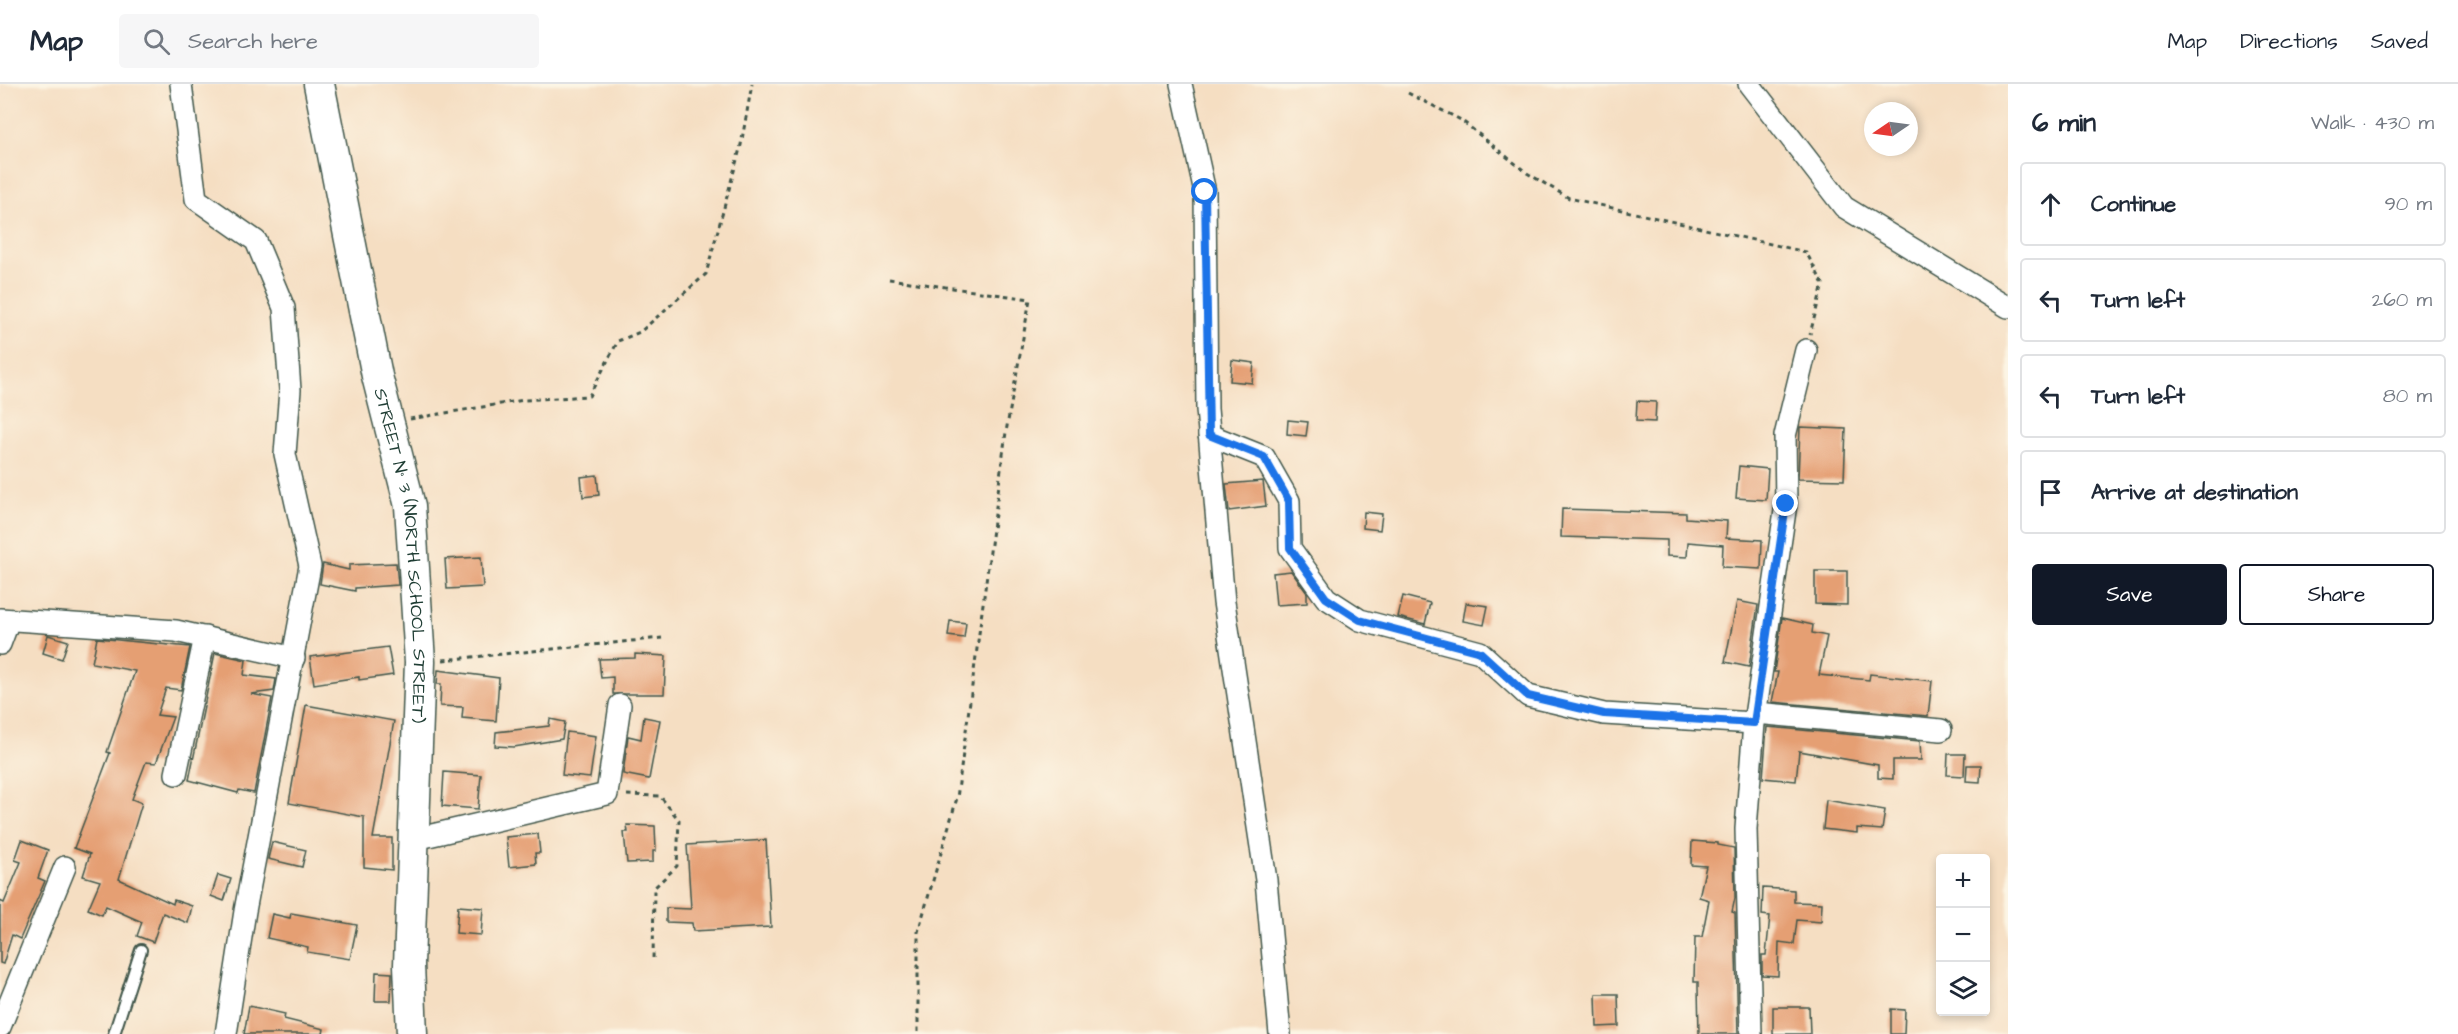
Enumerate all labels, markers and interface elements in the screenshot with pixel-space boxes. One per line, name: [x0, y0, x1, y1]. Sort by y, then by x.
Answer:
search box: [119, 14, 539, 68]
text: Map: [30, 22, 83, 61]
icon: search: [140, 25, 173, 58]
text: Search here: [188, 26, 318, 57]
text: Map: [2167, 27, 2207, 56]
text: Directions: [2240, 27, 2338, 56]
text: Saved: [2371, 27, 2428, 56]
north arrow: [1864, 102, 1918, 156]
text: 6 min: [2032, 105, 2096, 141]
text: Walk · 430 m: [2311, 109, 2434, 137]
route start: [1191, 178, 1217, 204]
icon: ahead: [2034, 188, 2067, 221]
text: Continue: [2091, 189, 2176, 220]
text: 90 m: [2384, 190, 2432, 218]
icon: left: [2034, 284, 2067, 317]
text: Turn left: [2091, 285, 2185, 316]
text: 260 m: [2372, 286, 2432, 314]
icon: left: [2034, 380, 2067, 413]
text: Turn left: [2091, 381, 2185, 412]
text: 80 m: [2383, 382, 2432, 410]
street label: STREET N° 3 (NORTH SCHOOL STREET): [368, 385, 433, 724]
icon: arrive: [2034, 476, 2067, 509]
text: Arrive at destination: [2091, 477, 2298, 508]
route end: [1772, 490, 1798, 516]
button: Save: [2032, 564, 2227, 625]
button: Share: [2239, 564, 2434, 625]
map controls: [1936, 854, 1990, 1016]
button: +: [1936, 854, 1990, 908]
button: −: [1936, 908, 1990, 962]
button: layers: [1936, 962, 1990, 1016]

